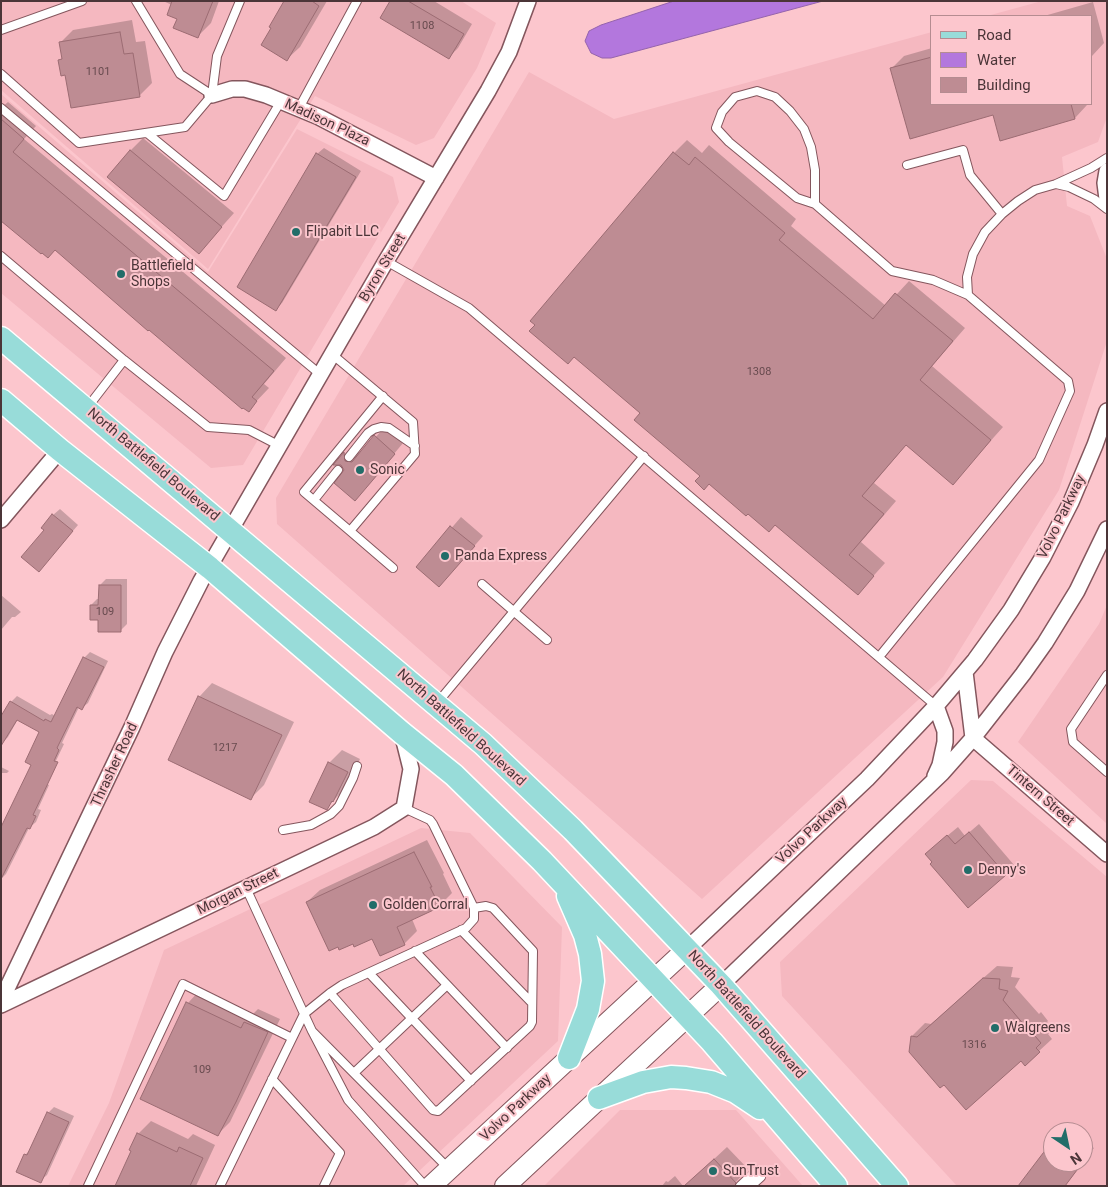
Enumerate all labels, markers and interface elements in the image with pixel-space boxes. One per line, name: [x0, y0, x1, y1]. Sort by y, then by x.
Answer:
legend: [930, 15, 1093, 105]
house number: 1108: [410, 19, 434, 33]
text: Road: [977, 26, 1011, 44]
text: Water: [977, 51, 1016, 69]
house number: 1101: [86, 65, 110, 79]
text: Building: [977, 76, 1031, 94]
street label: Madison Plaza: [282, 96, 372, 150]
place label: Flipabit LLC: [306, 224, 379, 240]
marker: Flipabit LLC: [290, 226, 302, 238]
street label: Byron Street: [356, 231, 410, 305]
place label: Battlefield Shops: [131, 258, 194, 290]
marker: Battlefield Shops: [115, 268, 127, 280]
house number: 1308: [747, 365, 771, 379]
street label: North Battlefield Boulevard: [84, 405, 222, 525]
place label: Sonic: [370, 462, 405, 478]
marker: Sonic: [354, 464, 366, 476]
street label: Volvo Parkway: [1035, 472, 1089, 562]
place label: Panda Express: [455, 548, 547, 564]
marker: Panda Express: [439, 550, 451, 562]
house number: 109: [96, 605, 114, 619]
street label: North Battlefield Boulevard: [393, 666, 529, 790]
street label: Thrasher Road: [88, 720, 142, 810]
house number: 1217: [213, 741, 237, 755]
street label: Tintern Street: [1003, 762, 1077, 830]
street label: Volvo Parkway: [773, 794, 851, 868]
place label: Denny's: [978, 862, 1026, 878]
marker: Denny's: [962, 864, 974, 876]
street label: Morgan Street: [195, 865, 281, 919]
place label: Golden Corral: [383, 897, 468, 913]
marker: Golden Corral: [367, 899, 379, 911]
street label: North Battlefield Boulevard: [684, 947, 808, 1083]
place label: Walgreens: [1005, 1020, 1070, 1036]
marker: Walgreens: [989, 1022, 1001, 1034]
house number: 1316: [962, 1038, 986, 1052]
house number: 109: [193, 1063, 211, 1077]
street label: Volvo Parkway: [477, 1071, 555, 1145]
north arrow: [1043, 1122, 1093, 1172]
text: N: [1067, 1149, 1084, 1168]
place label: SunTrust: [723, 1163, 779, 1179]
marker: SunTrust: [707, 1165, 719, 1177]

